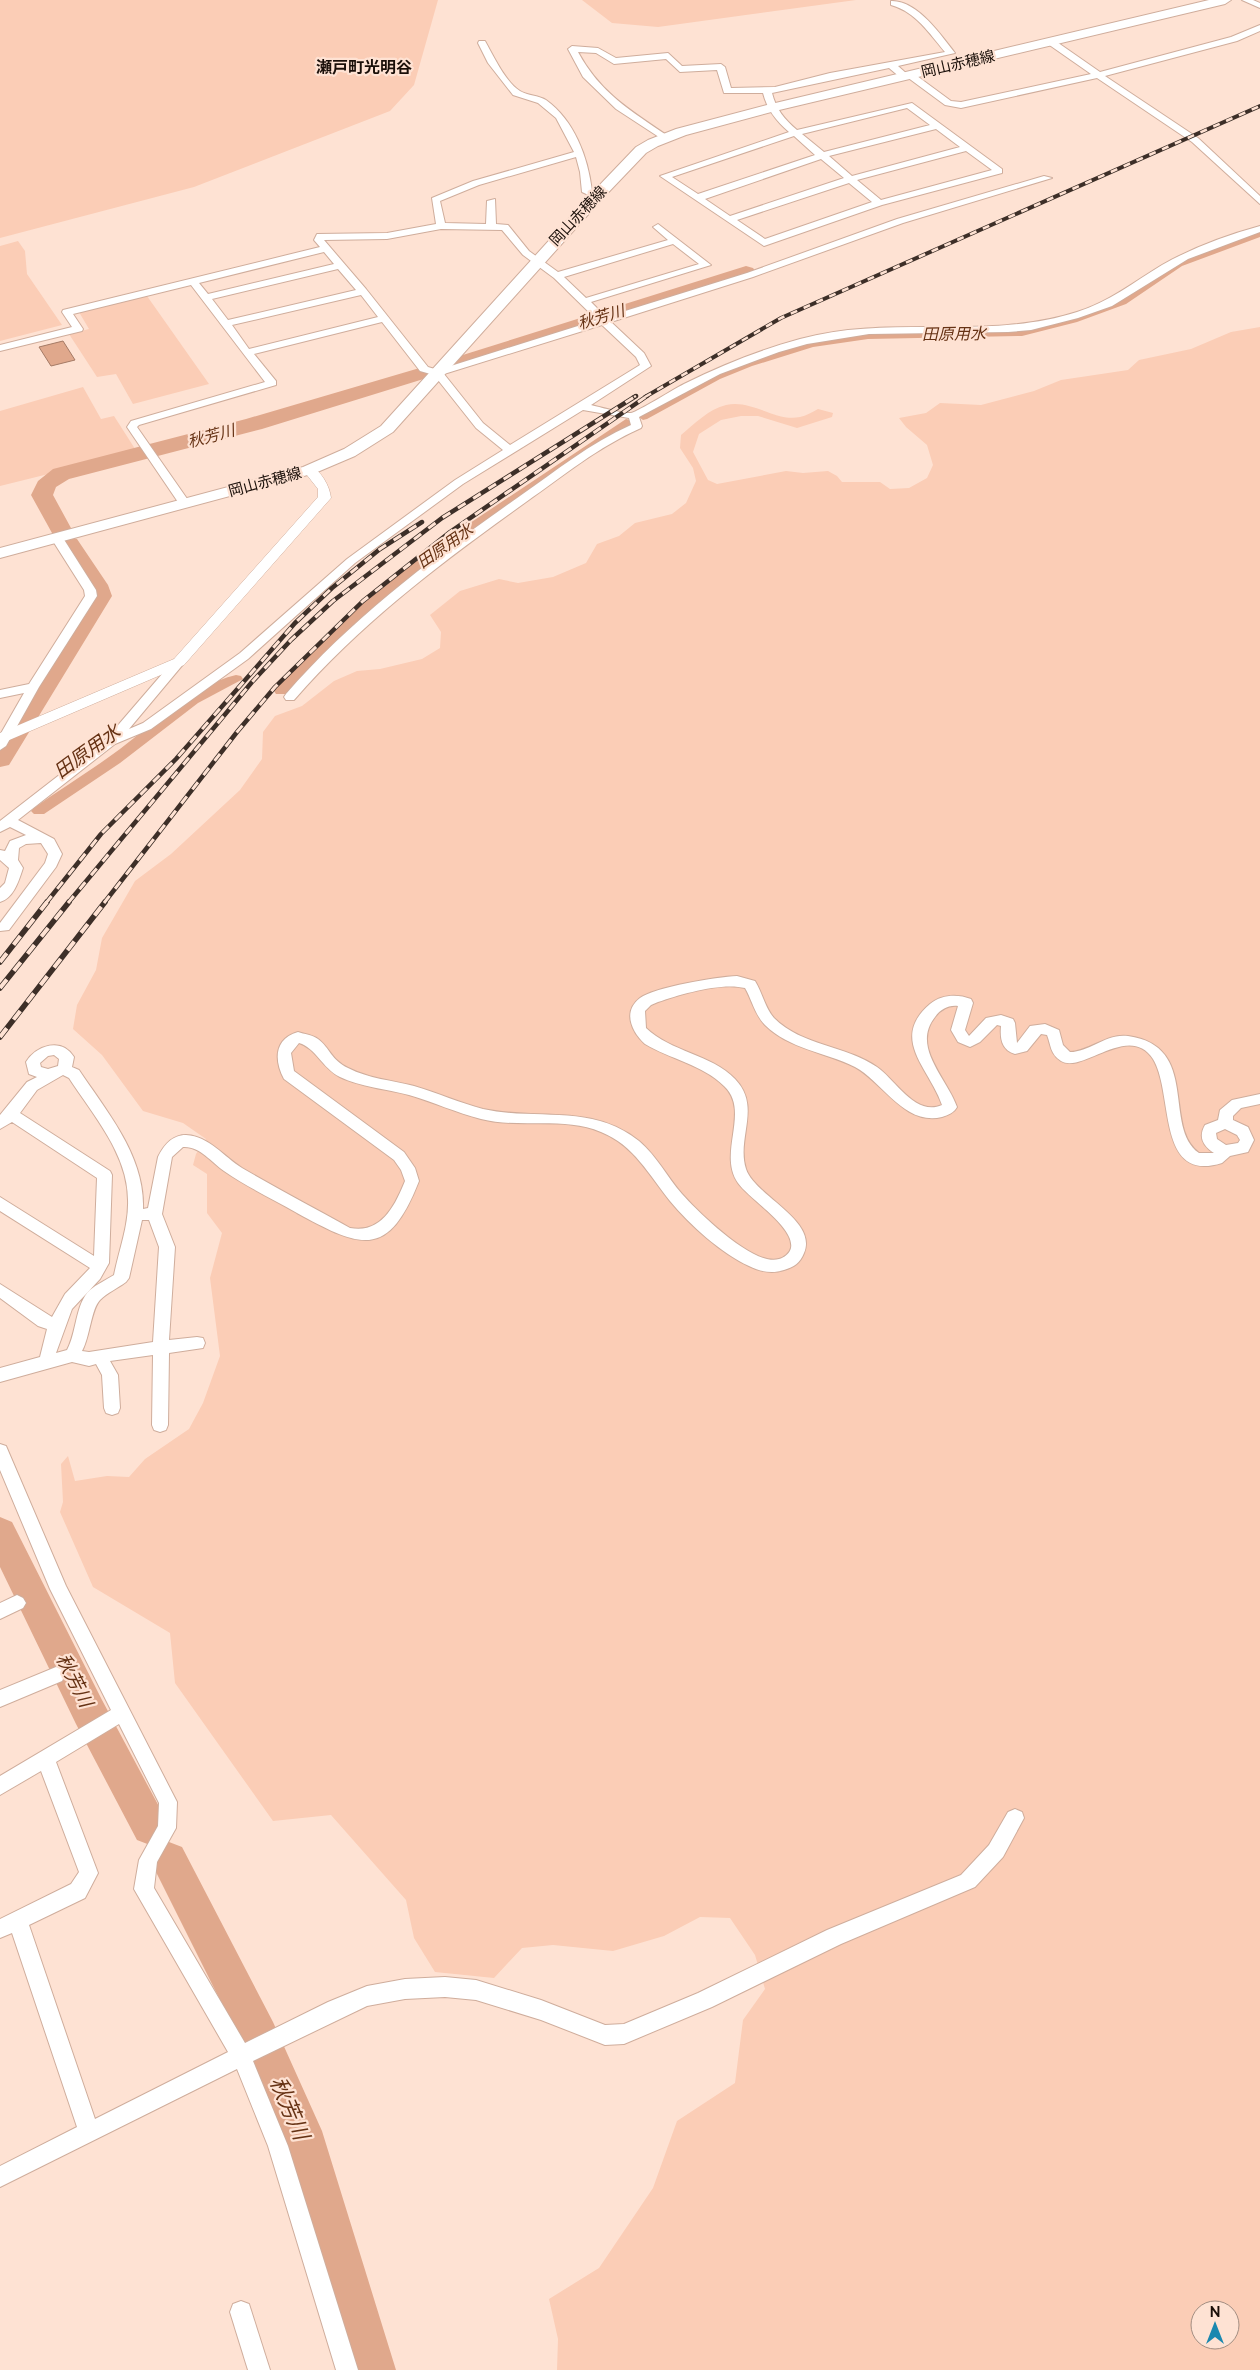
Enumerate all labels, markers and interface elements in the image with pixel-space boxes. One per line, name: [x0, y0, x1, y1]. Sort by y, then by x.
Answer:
street label: 岡山赤穂線: [919, 47, 997, 81]
district label: 瀬戸町光明谷: [316, 58, 412, 77]
street label: 岡山赤穂線: [546, 182, 610, 250]
water label: 秋芳川: [575, 300, 629, 333]
water label: 田原用水: [922, 324, 988, 344]
water label: 秋芳川: [185, 420, 239, 451]
street label: 岡山赤穂線: [226, 464, 304, 500]
water label: 田原用水: [413, 519, 478, 572]
water label: 田原用水: [50, 719, 126, 782]
water label: 秋芳川: [52, 1650, 99, 1712]
water label: 秋芳川: [265, 2073, 316, 2145]
north arrow: [1190, 2300, 1240, 2350]
text: N: [1210, 2304, 1220, 2320]

